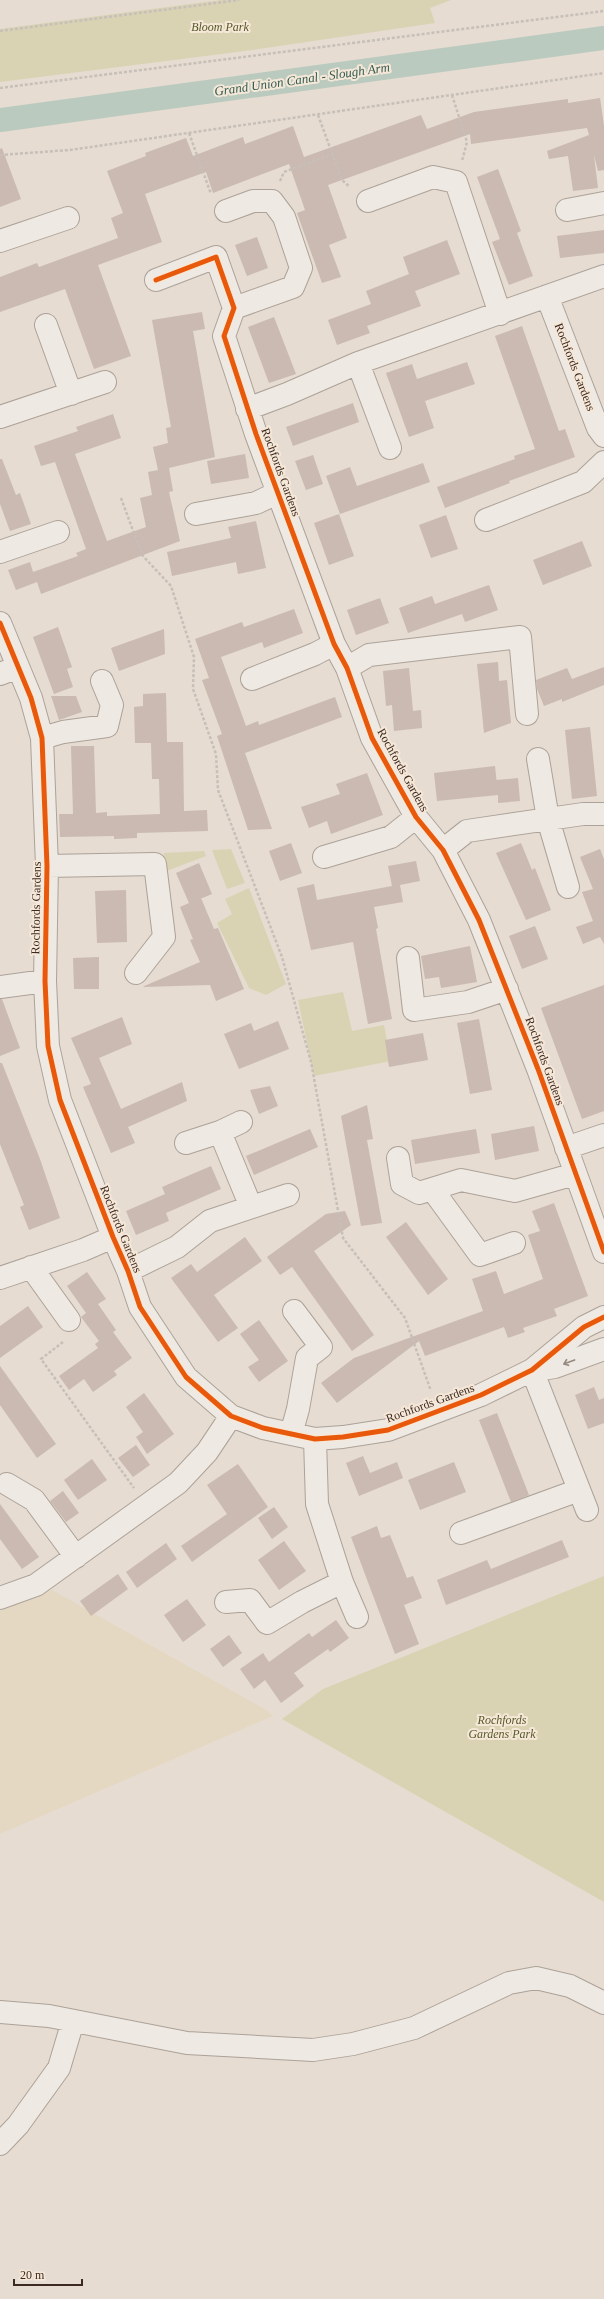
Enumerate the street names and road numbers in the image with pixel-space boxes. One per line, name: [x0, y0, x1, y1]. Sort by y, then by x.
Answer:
street label: Rochfords Gardens: [552, 321, 598, 413]
street label: Rochfords Gardens: [259, 426, 304, 518]
street label: Rochfords Gardens: [374, 726, 432, 814]
street label: Rochfords Gardens: [28, 861, 44, 955]
street label: Rochfords Gardens: [523, 1015, 568, 1107]
street label: Rochfords Gardens: [97, 1183, 145, 1275]
street label: Rochfords Gardens: [384, 1380, 476, 1425]

